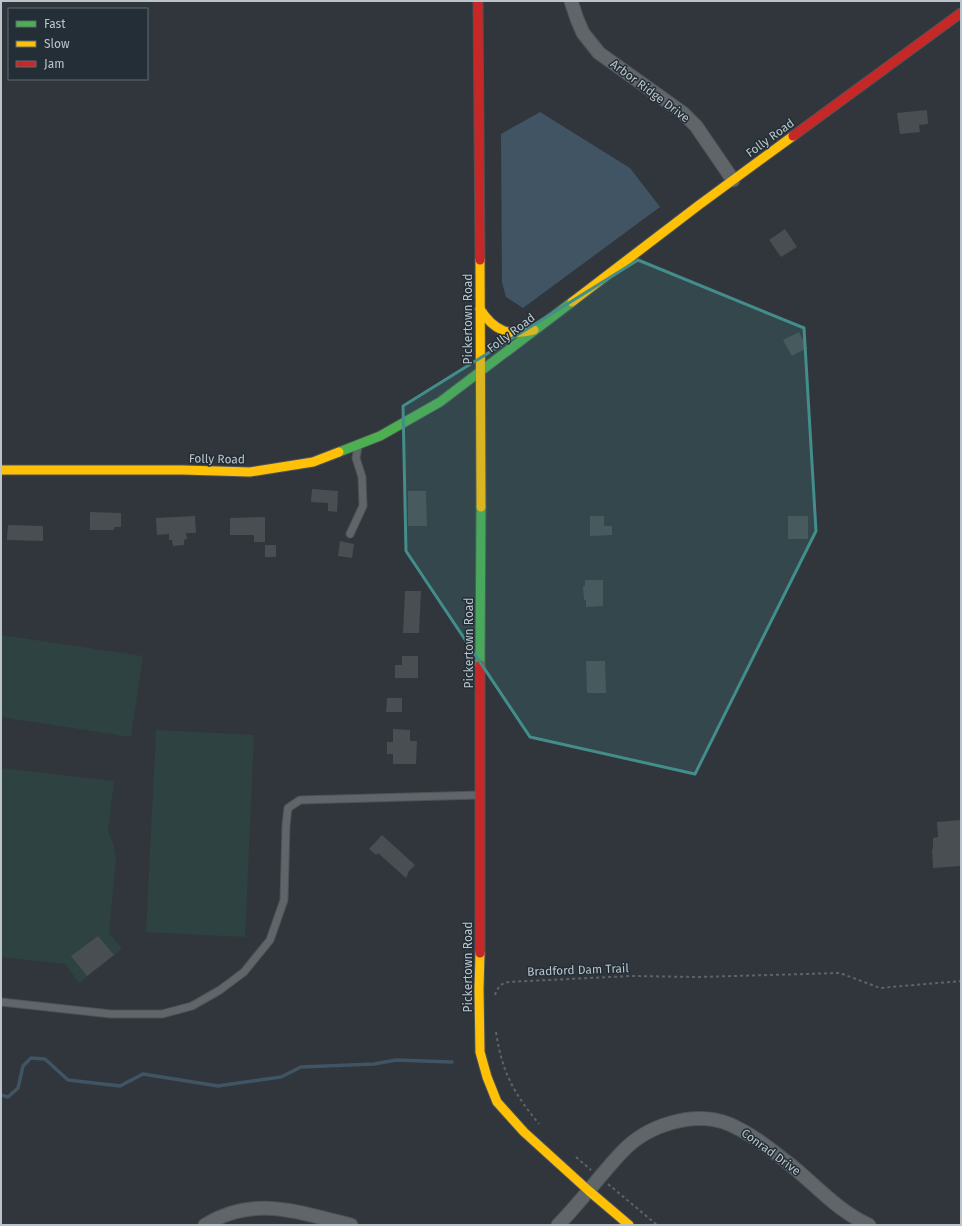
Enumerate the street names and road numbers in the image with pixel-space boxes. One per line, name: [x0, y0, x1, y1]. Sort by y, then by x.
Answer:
street label: Arbor Ridge Drive: [608, 57, 692, 125]
street label: Folly Road: [743, 116, 797, 160]
street label: Pickertown Road: [461, 274, 475, 364]
street label: Folly Road: [484, 311, 538, 355]
street label: Folly Road: [189, 452, 245, 466]
street label: Pickertown Road: [462, 598, 476, 688]
street label: Pickertown Road: [461, 922, 475, 1012]
street label: Bradford Dam Trail: [527, 961, 630, 979]
street label: Conrad Drive: [739, 1126, 803, 1178]

